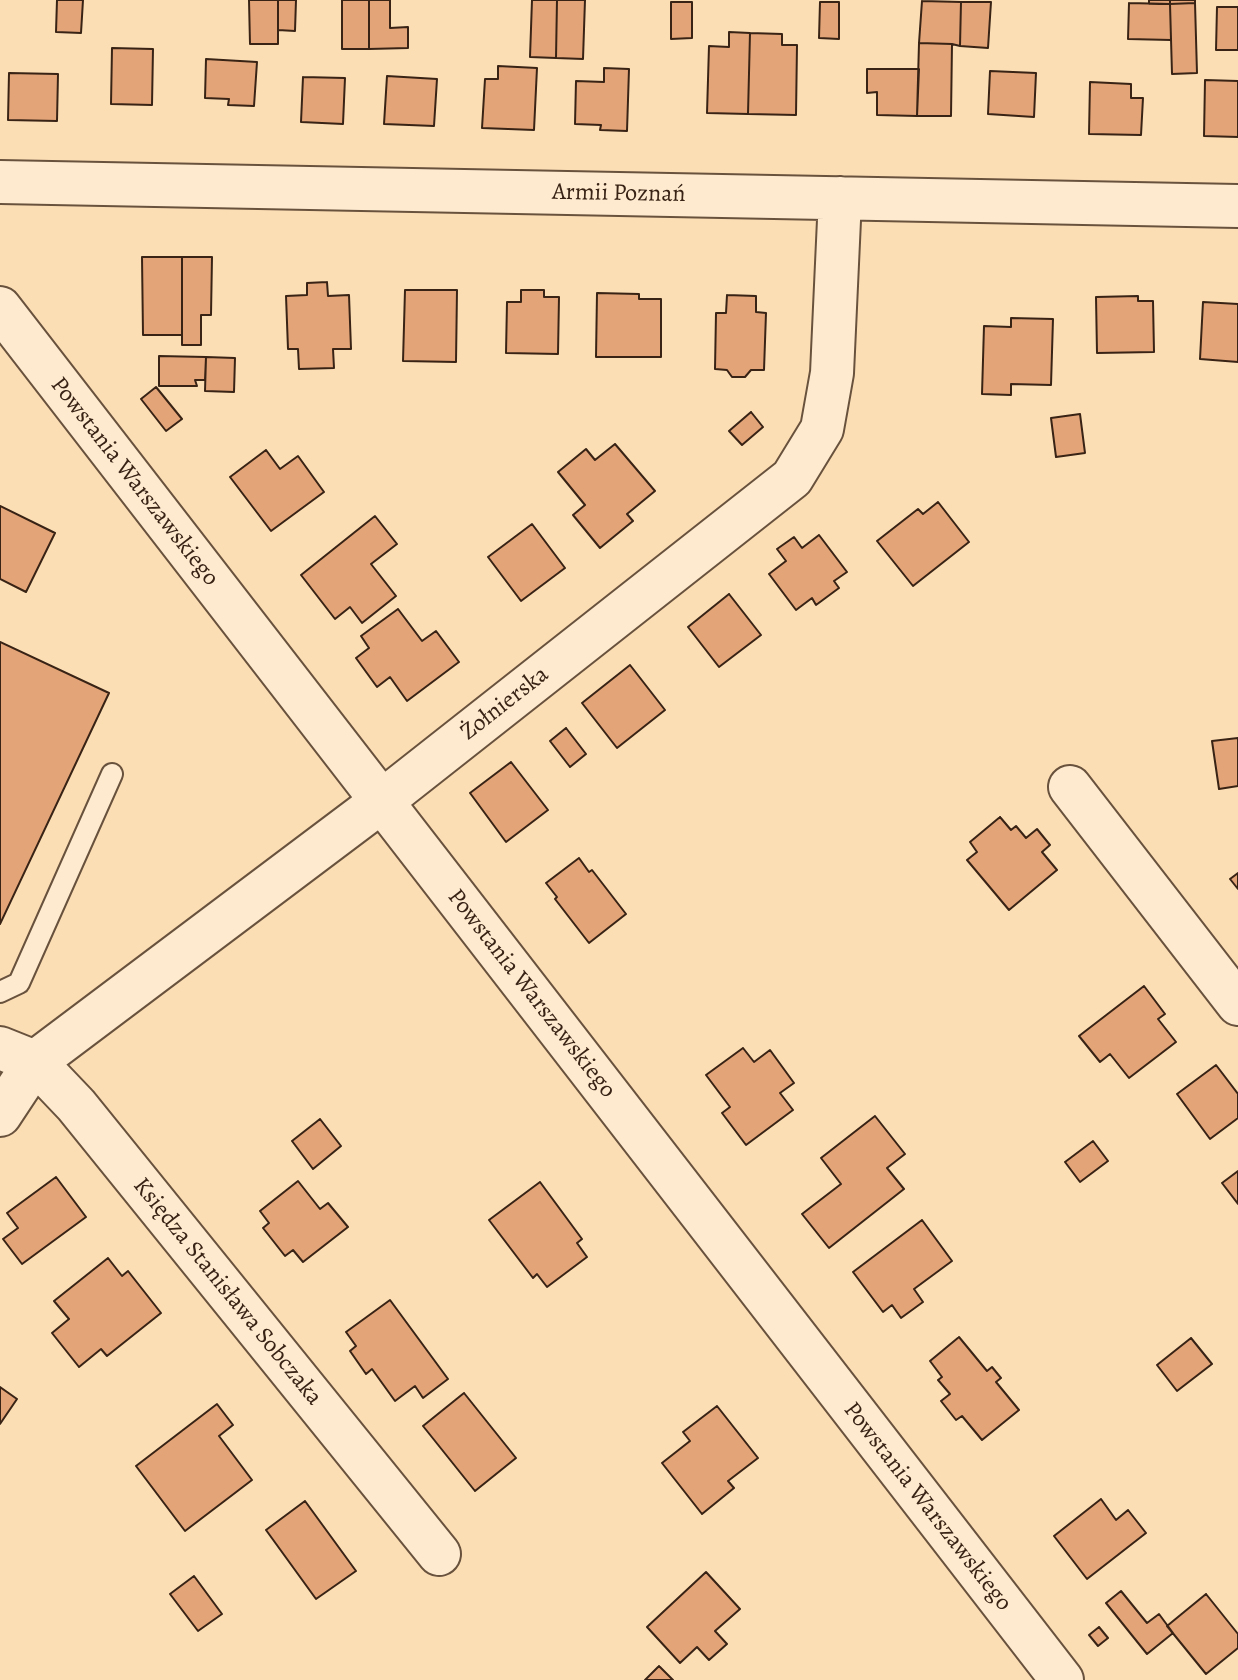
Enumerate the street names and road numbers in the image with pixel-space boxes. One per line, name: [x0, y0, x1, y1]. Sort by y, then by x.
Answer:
street label: Armii Poznań: [552, 178, 686, 210]
street label: Powstania Warszawskiego: [43, 372, 225, 592]
street label: Żołnierska: [455, 661, 555, 747]
street label: Powstania Warszawskiego: [440, 884, 622, 1104]
street label: Księdza Stanisława Sobczaka: [126, 1172, 328, 1412]
street label: Powstania Warszawskiego: [836, 1397, 1018, 1617]

